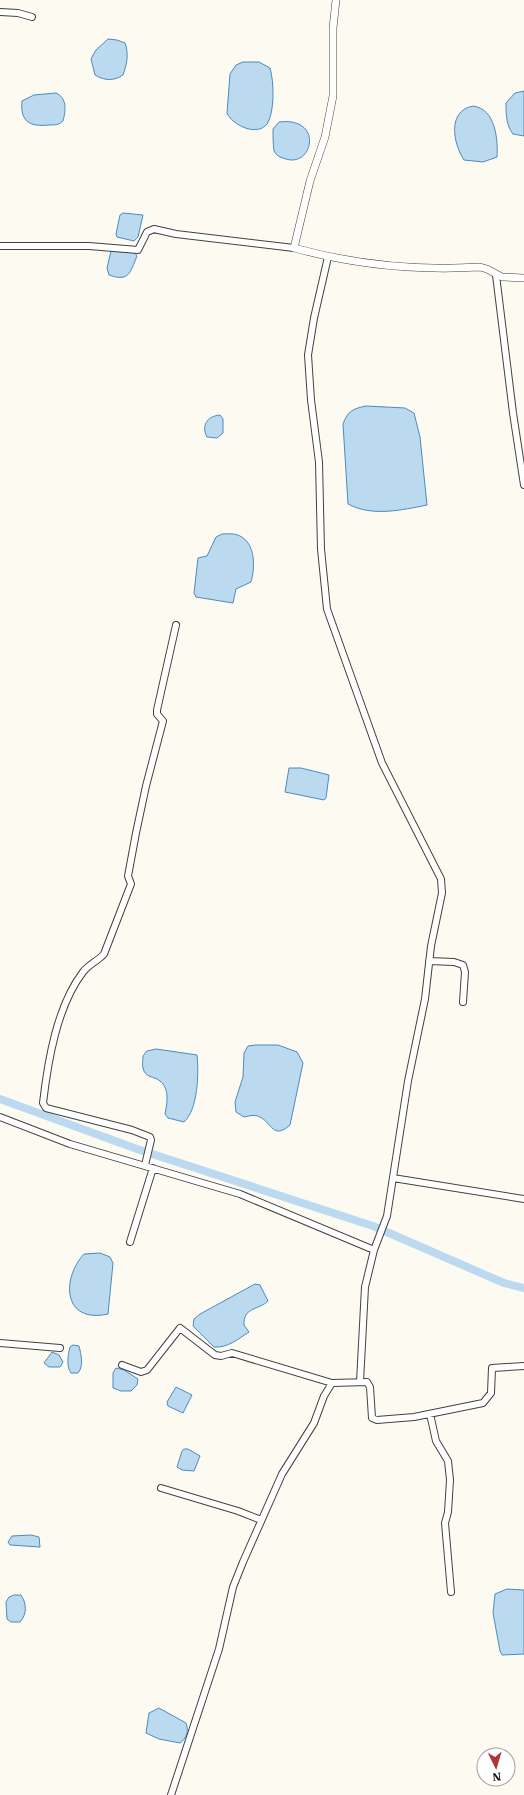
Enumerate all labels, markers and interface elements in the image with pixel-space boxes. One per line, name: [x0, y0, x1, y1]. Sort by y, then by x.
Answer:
north arrow: [476, 1747, 516, 1787]
text: N: [492, 1770, 502, 1784]

